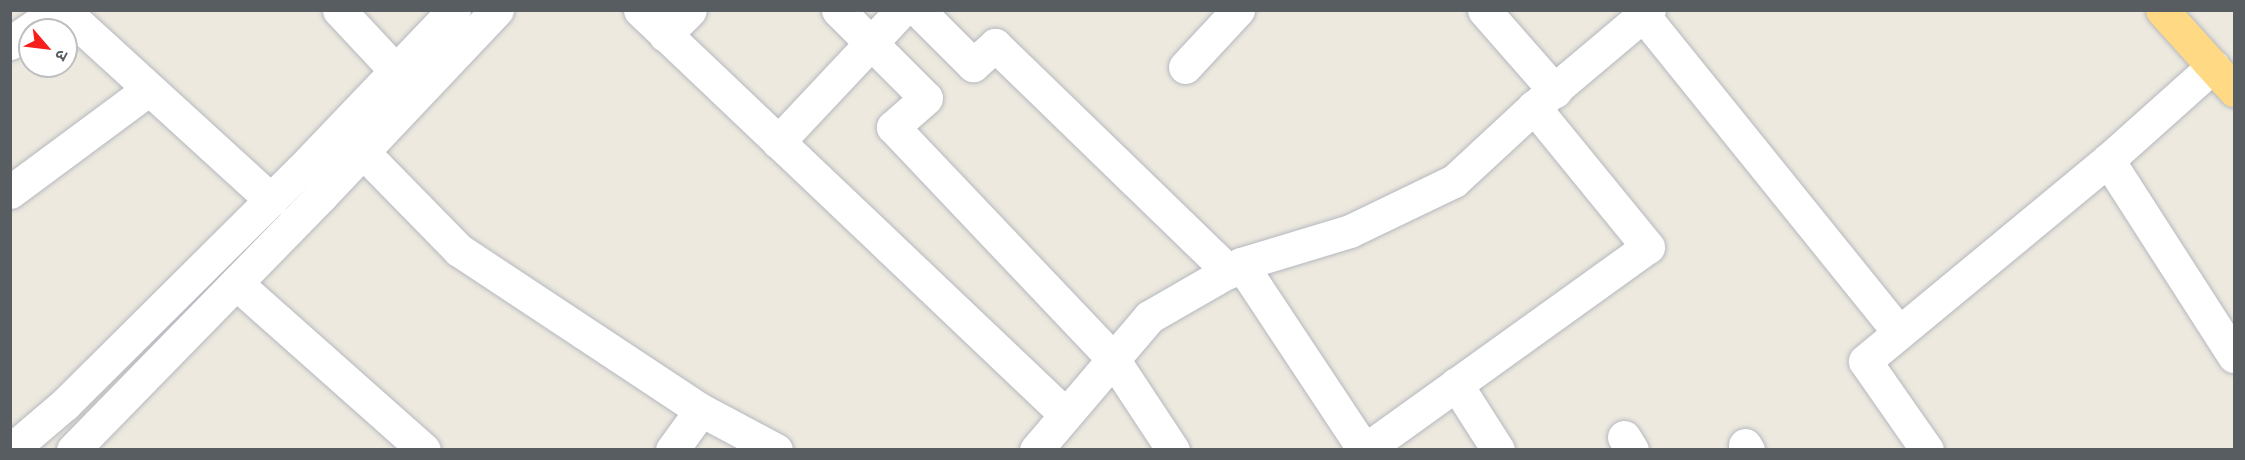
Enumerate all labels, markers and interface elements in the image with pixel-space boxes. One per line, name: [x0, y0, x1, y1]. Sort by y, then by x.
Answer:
north arrow: [18, 18, 78, 78]
text: उ: [52, 47, 73, 64]

